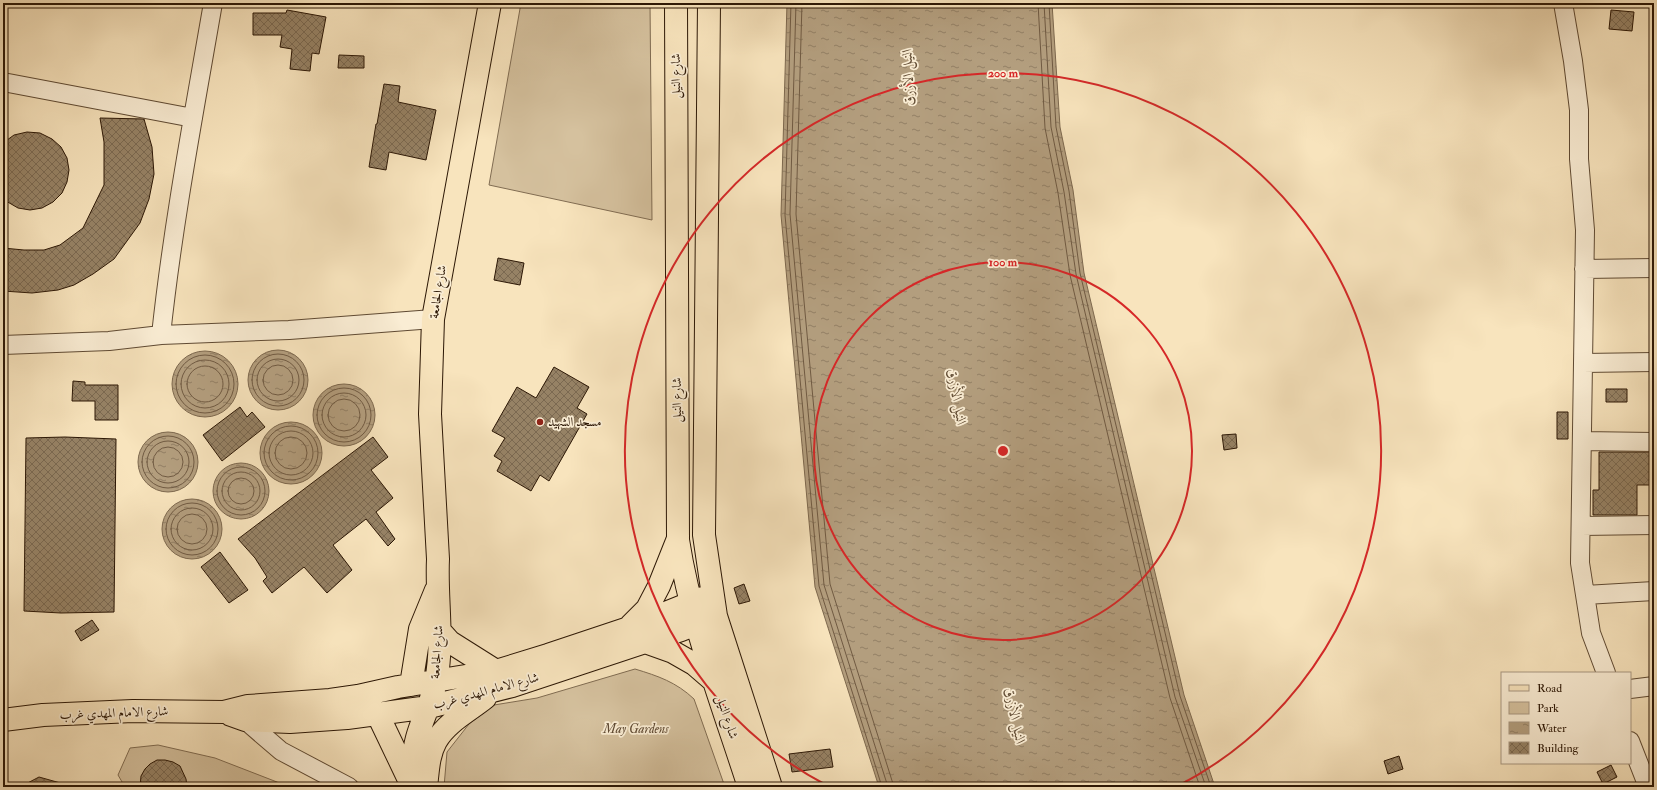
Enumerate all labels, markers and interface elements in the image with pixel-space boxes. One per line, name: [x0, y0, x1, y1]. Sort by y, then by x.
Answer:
water label: النيل الأزرق: [897, 48, 919, 106]
street label: شارع النيل: [668, 53, 687, 99]
text: 200 m: [988, 66, 1019, 81]
text: 100 m: [989, 255, 1018, 270]
street label: شارع الجامعة: [426, 264, 453, 320]
water label: النيل الأزرق: [942, 367, 972, 427]
street label: شارع النيل: [669, 377, 688, 423]
place label: مسجد الشهيد: [548, 414, 602, 430]
marker: مسجد الشهيد: [535, 417, 545, 427]
centre of rings: [996, 444, 1010, 458]
street label: شارع الجامعة: [427, 624, 450, 680]
street label: شارع الامام المهدي غرب: [431, 669, 541, 716]
legend: [1501, 672, 1631, 764]
text: Road: [1537, 681, 1562, 696]
water label: النيل الأزرق: [999, 686, 1031, 746]
street label: شارع النيل: [710, 693, 742, 742]
text: Park: [1537, 701, 1559, 716]
street label: شارع الامام المهدي غرب: [59, 703, 169, 726]
park label: May Gardens: [602, 721, 669, 737]
text: Water: [1536, 721, 1567, 736]
text: Building: [1537, 741, 1580, 756]

